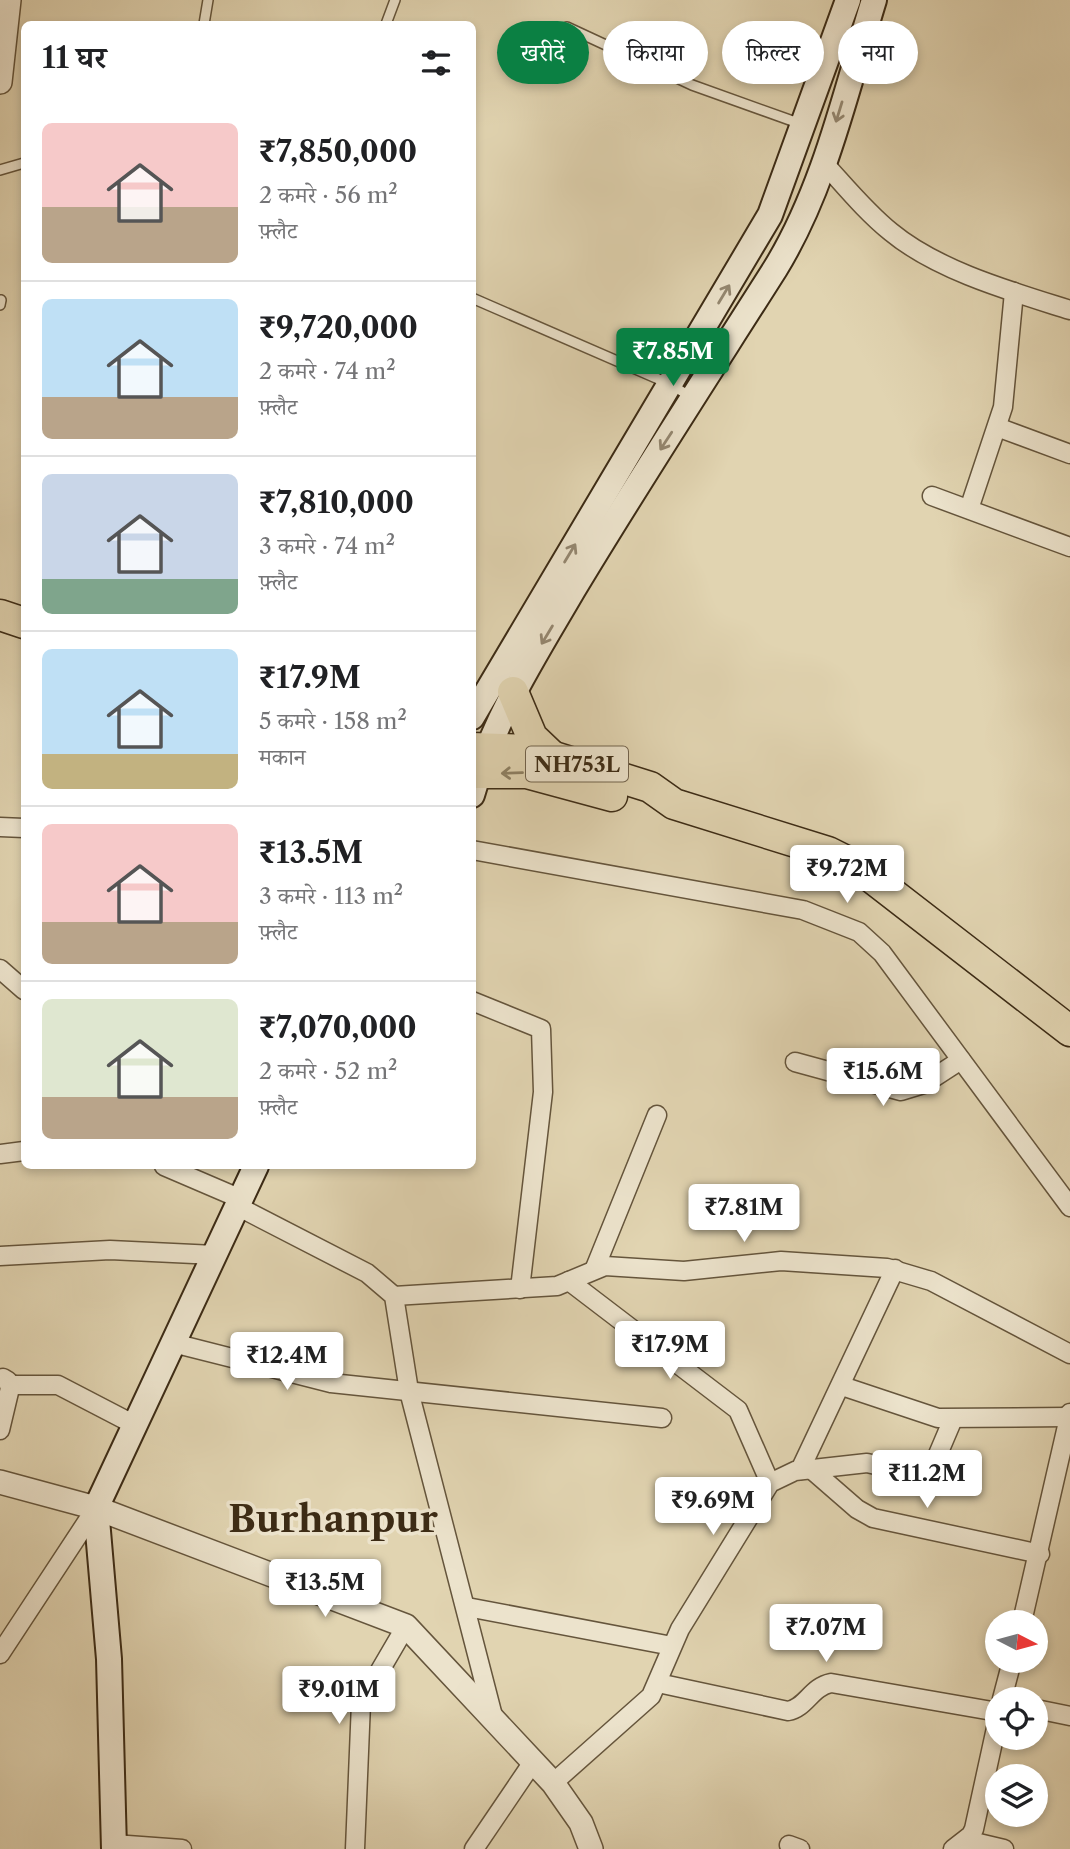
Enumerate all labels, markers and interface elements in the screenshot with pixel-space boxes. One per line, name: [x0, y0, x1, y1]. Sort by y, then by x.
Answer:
chip: खरीदें: [497, 21, 589, 84]
chip: किराया: [603, 21, 708, 84]
chip: फ़िल्टर: [722, 21, 824, 84]
chip: नया: [838, 21, 918, 84]
text: 11 घर: [42, 39, 106, 76]
icon: filters: [417, 44, 455, 82]
one-way arrow: [832, 101, 845, 123]
text: ₹7,850,000: [259, 133, 417, 170]
icon: home: [98, 151, 182, 235]
text: 2 कमरे · 56 m²: [259, 181, 398, 209]
text: फ़्लैट: [259, 217, 297, 245]
one-way arrow: [717, 284, 731, 304]
text: ₹9,720,000: [259, 309, 418, 346]
icon: home: [98, 327, 182, 411]
pin: ₹7.85M: [616, 328, 730, 388]
text: ₹7.85M: [632, 337, 714, 365]
text: 2 कमरे · 74 m²: [259, 357, 396, 385]
text: फ़्लैट: [259, 393, 297, 421]
one-way arrow: [658, 431, 672, 451]
text: ₹7,810,000: [259, 484, 414, 521]
icon: home: [98, 502, 182, 586]
text: 3 कमरे · 74 m²: [259, 532, 395, 560]
one-way arrow: [563, 543, 577, 563]
text: फ़्लैट: [259, 568, 297, 596]
one-way arrow: [539, 625, 553, 645]
text: ₹17.9M: [259, 659, 361, 696]
icon: home: [98, 677, 182, 761]
text: 5 कमरे · 158 m²: [259, 707, 407, 735]
text: मकान: [259, 743, 306, 771]
road number: NH753L: [526, 746, 628, 782]
one-way arrow: [501, 767, 524, 780]
text: ₹13.5M: [259, 834, 363, 871]
pin: ₹9.72M: [790, 846, 904, 905]
icon: home: [98, 852, 182, 936]
text: ₹9.72M: [806, 854, 888, 882]
text: 3 कमरे · 113 m²: [259, 882, 403, 910]
text: फ़्लैट: [259, 918, 297, 946]
text: ₹7,070,000: [259, 1009, 417, 1046]
icon: home: [98, 1027, 182, 1111]
pin: ₹15.6M: [826, 1048, 940, 1108]
text: 2 कमरे · 52 m²: [259, 1057, 397, 1085]
text: ₹15.6M: [843, 1057, 923, 1085]
text: फ़्लैट: [259, 1093, 297, 1121]
pin: ₹7.81M: [687, 1184, 801, 1244]
text: ₹7.81M: [704, 1193, 784, 1221]
pin: ₹17.9M: [613, 1322, 727, 1381]
text: ₹17.9M: [631, 1330, 709, 1358]
pin: ₹12.4M: [230, 1332, 344, 1392]
text: ₹12.4M: [246, 1341, 328, 1369]
pin: ₹11.2M: [870, 1450, 984, 1510]
text: ₹11.2M: [888, 1459, 966, 1487]
pin: ₹9.69M: [656, 1478, 770, 1537]
text: ₹9.69M: [671, 1486, 755, 1514]
district label: Burhanpur: [228, 1496, 438, 1542]
pin: ₹13.5M: [268, 1560, 382, 1619]
text: ₹13.5M: [285, 1568, 365, 1596]
pin: ₹7.07M: [769, 1604, 883, 1664]
north arrow: [985, 1610, 1048, 1673]
map controls: [985, 1610, 1048, 1827]
text: ₹7.07M: [786, 1613, 866, 1641]
pin: ₹9.01M: [282, 1666, 396, 1726]
text: ₹9.01M: [298, 1675, 380, 1703]
button: locate: [985, 1687, 1048, 1750]
button: layers: [985, 1764, 1048, 1827]

